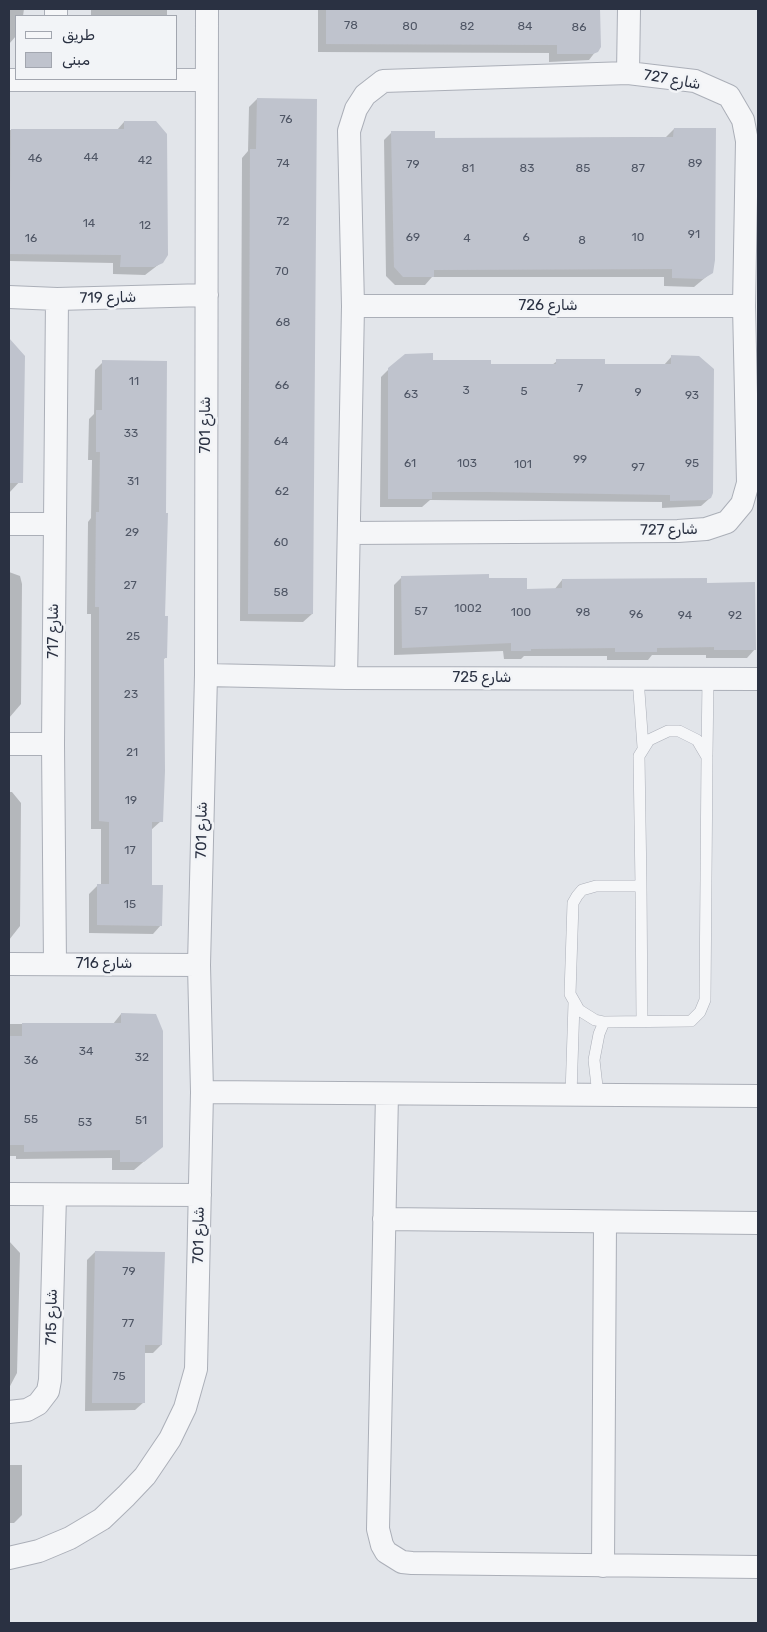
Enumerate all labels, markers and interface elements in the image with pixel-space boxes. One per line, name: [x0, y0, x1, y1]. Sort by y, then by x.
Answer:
legend: [15, 15, 178, 80]
house number: 78: [344, 19, 358, 33]
house number: 80: [402, 20, 418, 34]
house number: 82: [460, 20, 474, 34]
house number: 84: [517, 20, 533, 34]
house number: 86: [572, 21, 586, 35]
text: طريق: [62, 26, 95, 44]
text: مبنى: [62, 51, 90, 69]
street label: شارع 727: [642, 66, 702, 94]
house number: 76: [279, 113, 293, 127]
house number: 44: [84, 151, 98, 165]
house number: 46: [28, 152, 42, 166]
house number: 42: [138, 154, 152, 168]
house number: 74: [276, 157, 290, 171]
house number: 89: [688, 157, 702, 171]
house number: 79: [406, 158, 420, 172]
house number: 81: [462, 162, 474, 176]
house number: 83: [520, 162, 534, 176]
house number: 85: [576, 162, 590, 176]
house number: 87: [631, 162, 645, 176]
house number: 72: [276, 215, 290, 229]
house number: 14: [83, 217, 95, 231]
house number: 12: [139, 219, 151, 233]
house number: 91: [688, 228, 700, 242]
house number: 69: [406, 231, 420, 245]
house number: 6: [522, 231, 530, 245]
house number: 10: [632, 231, 644, 245]
house number: 16: [25, 232, 37, 246]
house number: 4: [463, 232, 471, 246]
house number: 8: [578, 234, 586, 248]
house number: 70: [275, 265, 289, 279]
street label: شارع 719: [80, 289, 136, 307]
street label: شارع 726: [518, 297, 578, 315]
house number: 68: [276, 316, 290, 330]
house number: 11: [129, 375, 139, 389]
house number: 66: [275, 379, 289, 393]
house number: 7: [577, 382, 583, 396]
house number: 3: [462, 384, 470, 398]
house number: 5: [520, 385, 528, 399]
house number: 9: [634, 386, 642, 400]
house number: 63: [404, 388, 418, 402]
house number: 93: [685, 389, 699, 403]
street label: شارع 701: [197, 396, 215, 454]
house number: 33: [124, 427, 138, 441]
house number: 64: [274, 435, 288, 449]
house number: 99: [573, 453, 587, 467]
house number: 61: [404, 457, 416, 471]
house number: 103: [457, 457, 477, 471]
house number: 95: [685, 457, 699, 471]
house number: 101: [514, 458, 532, 472]
house number: 97: [631, 461, 645, 475]
house number: 31: [127, 475, 139, 489]
house number: 62: [275, 485, 289, 499]
street label: شارع 727: [640, 520, 698, 540]
house number: 29: [125, 526, 139, 540]
house number: 60: [274, 536, 288, 550]
house number: 27: [123, 579, 137, 593]
house number: 58: [274, 586, 288, 600]
house number: 1002: [454, 602, 482, 616]
street label: شارع 717: [45, 603, 63, 659]
house number: 57: [414, 605, 428, 619]
house number: 100: [511, 606, 531, 620]
house number: 98: [576, 606, 590, 620]
house number: 96: [629, 608, 643, 622]
house number: 94: [678, 609, 692, 623]
house number: 92: [728, 609, 742, 623]
house number: 25: [126, 630, 140, 644]
street label: شارع 725: [453, 669, 511, 687]
house number: 23: [124, 688, 138, 702]
house number: 21: [126, 746, 138, 760]
house number: 19: [125, 794, 137, 808]
street label: شارع 701: [193, 801, 211, 859]
house number: 17: [124, 844, 136, 858]
house number: 15: [124, 898, 136, 912]
street label: شارع 716: [76, 955, 132, 973]
house number: 34: [79, 1045, 93, 1059]
house number: 32: [135, 1051, 149, 1065]
house number: 36: [24, 1054, 38, 1068]
house number: 55: [24, 1113, 38, 1127]
house number: 51: [135, 1114, 147, 1128]
house number: 53: [78, 1116, 92, 1130]
street label: شارع 701: [190, 1206, 208, 1264]
house number: 79: [122, 1265, 136, 1279]
street label: شارع 715: [43, 1289, 61, 1345]
house number: 77: [122, 1317, 134, 1331]
house number: 75: [112, 1370, 126, 1384]

